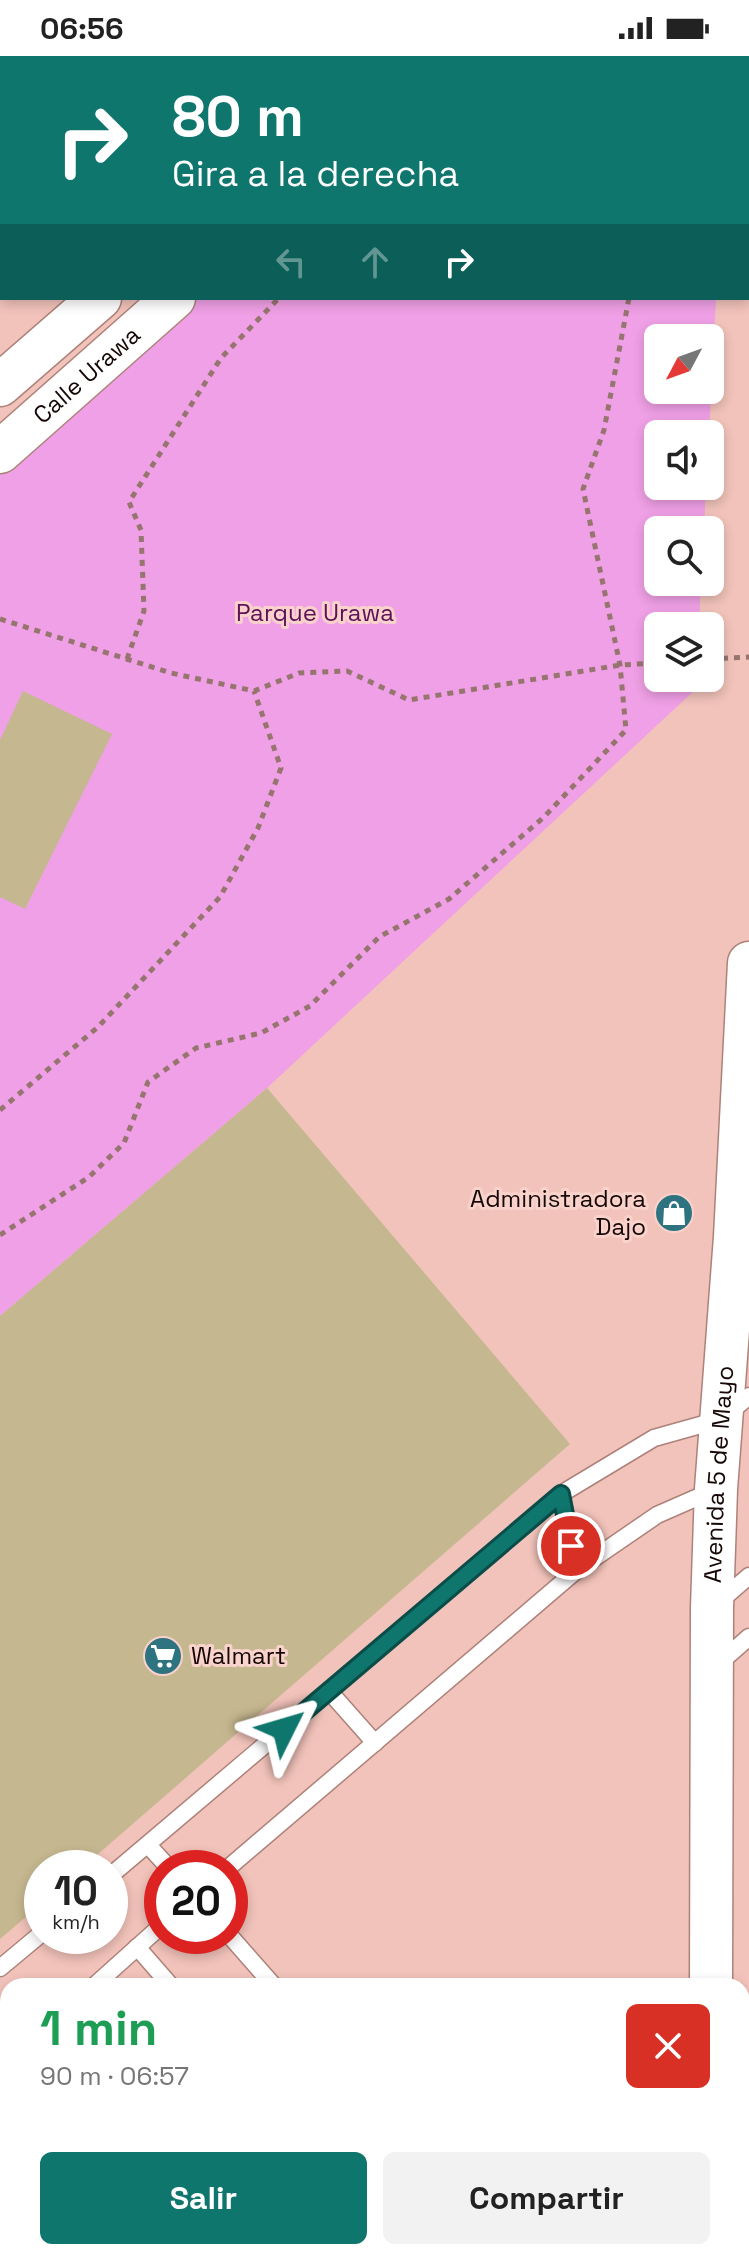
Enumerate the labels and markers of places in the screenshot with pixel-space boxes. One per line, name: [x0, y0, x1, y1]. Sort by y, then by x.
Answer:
place label: Administradora Dajo: [470, 1183, 646, 1242]
shop icon: Administradora Dajo: [653, 1192, 695, 1234]
pin: [537, 1512, 605, 1580]
supermarket icon: Walmart: [142, 1635, 184, 1677]
place label: Walmart: [191, 1640, 286, 1671]

